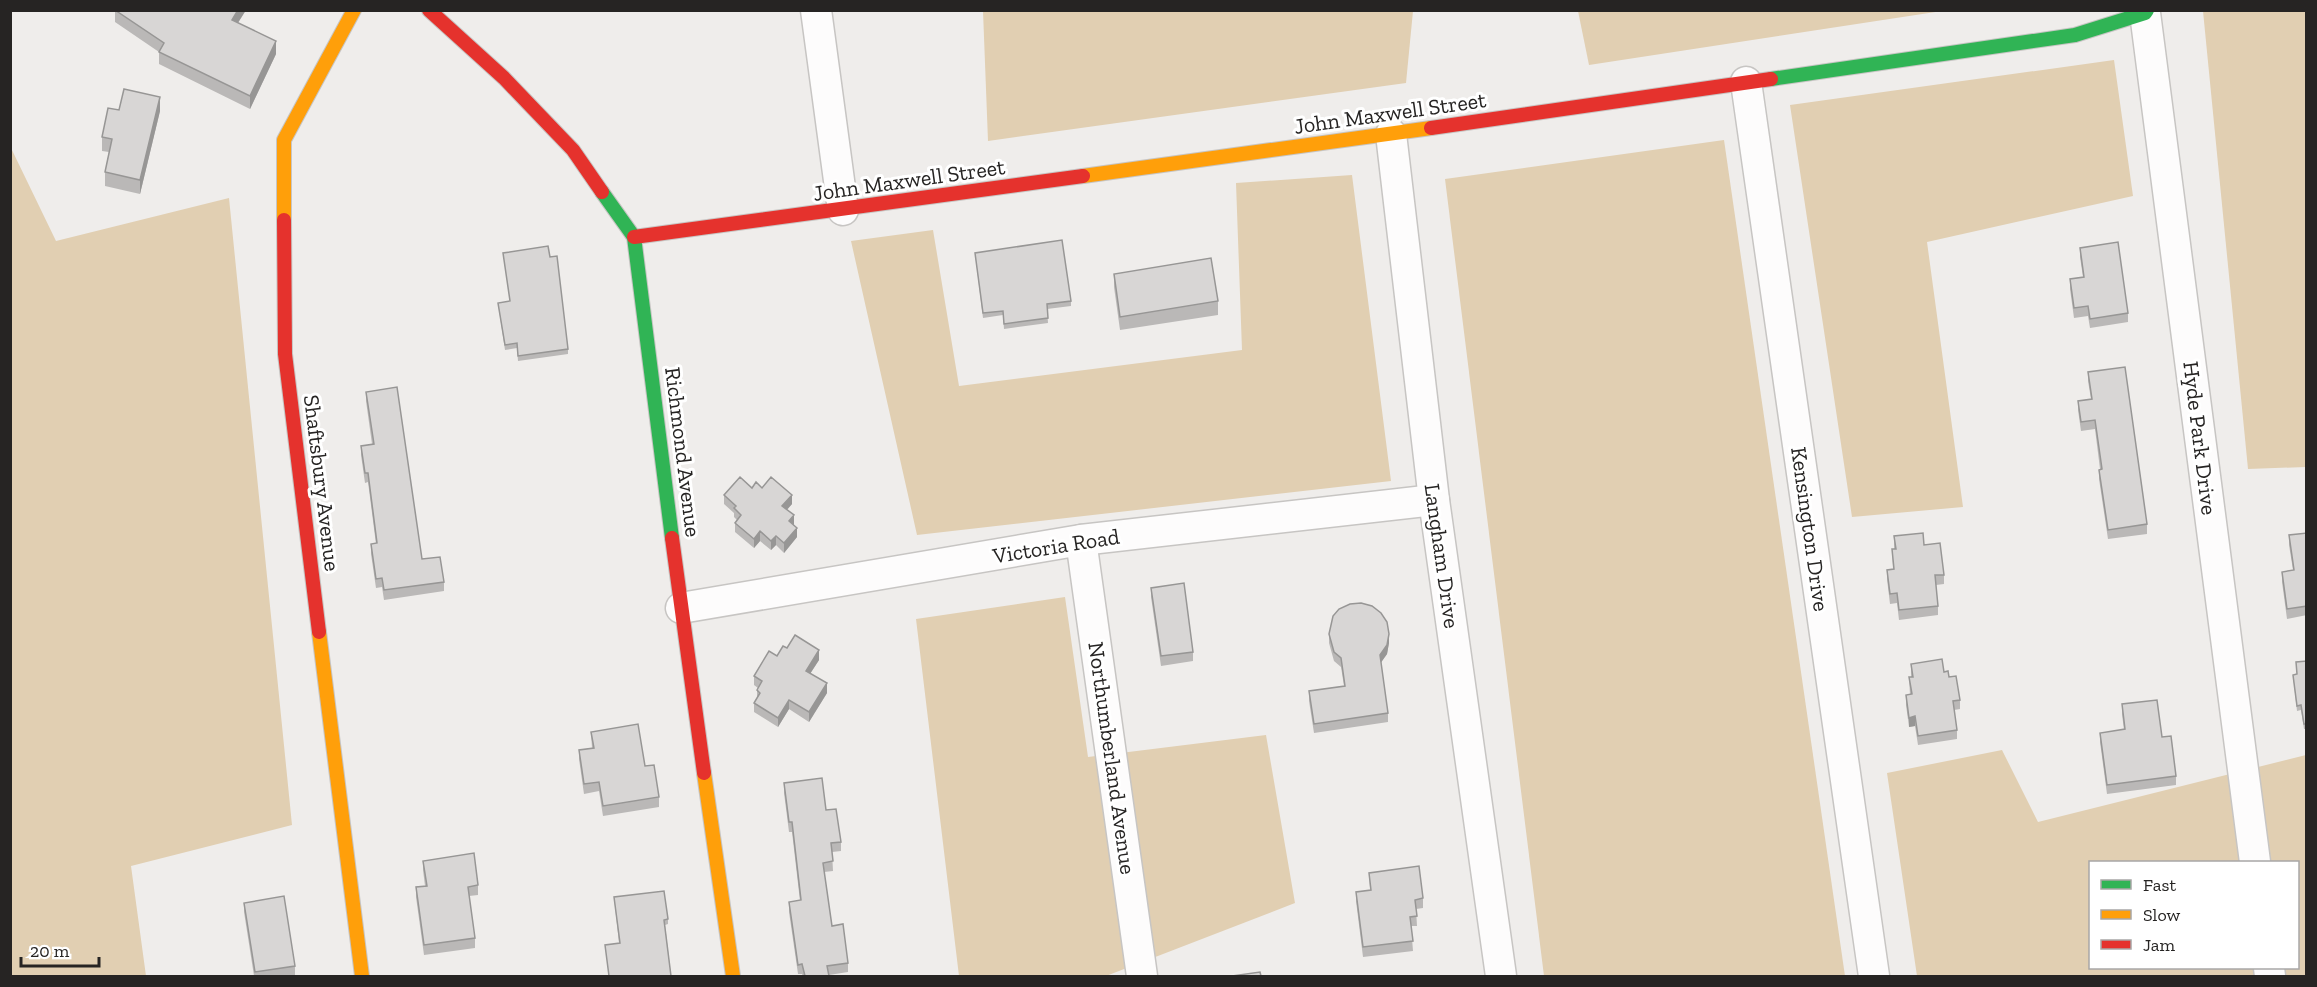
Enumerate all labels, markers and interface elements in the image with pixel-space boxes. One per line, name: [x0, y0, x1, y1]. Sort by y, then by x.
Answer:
street label: John Maxwell Street: [1292, 86, 1488, 140]
street label: John Maxwell Street: [811, 153, 1007, 207]
street label: Hyde Park Drive: [2177, 360, 2223, 516]
street label: Richmond Avenue: [659, 365, 707, 539]
street label: Shaftsbury Avenue: [298, 393, 346, 573]
street label: Kensington Drive: [1785, 445, 1835, 613]
street label: Langham Drive: [1418, 482, 1466, 630]
street label: Victoria Road: [990, 523, 1121, 569]
street label: Northumberland Avenue: [1082, 640, 1142, 876]
legend: [2089, 861, 2299, 969]
text: Fast: [2143, 874, 2176, 896]
text: Slow: [2143, 904, 2180, 926]
scale bar: [21, 930, 99, 968]
text: Jam: [2143, 934, 2175, 956]
text: 20 m: [30, 940, 70, 962]

